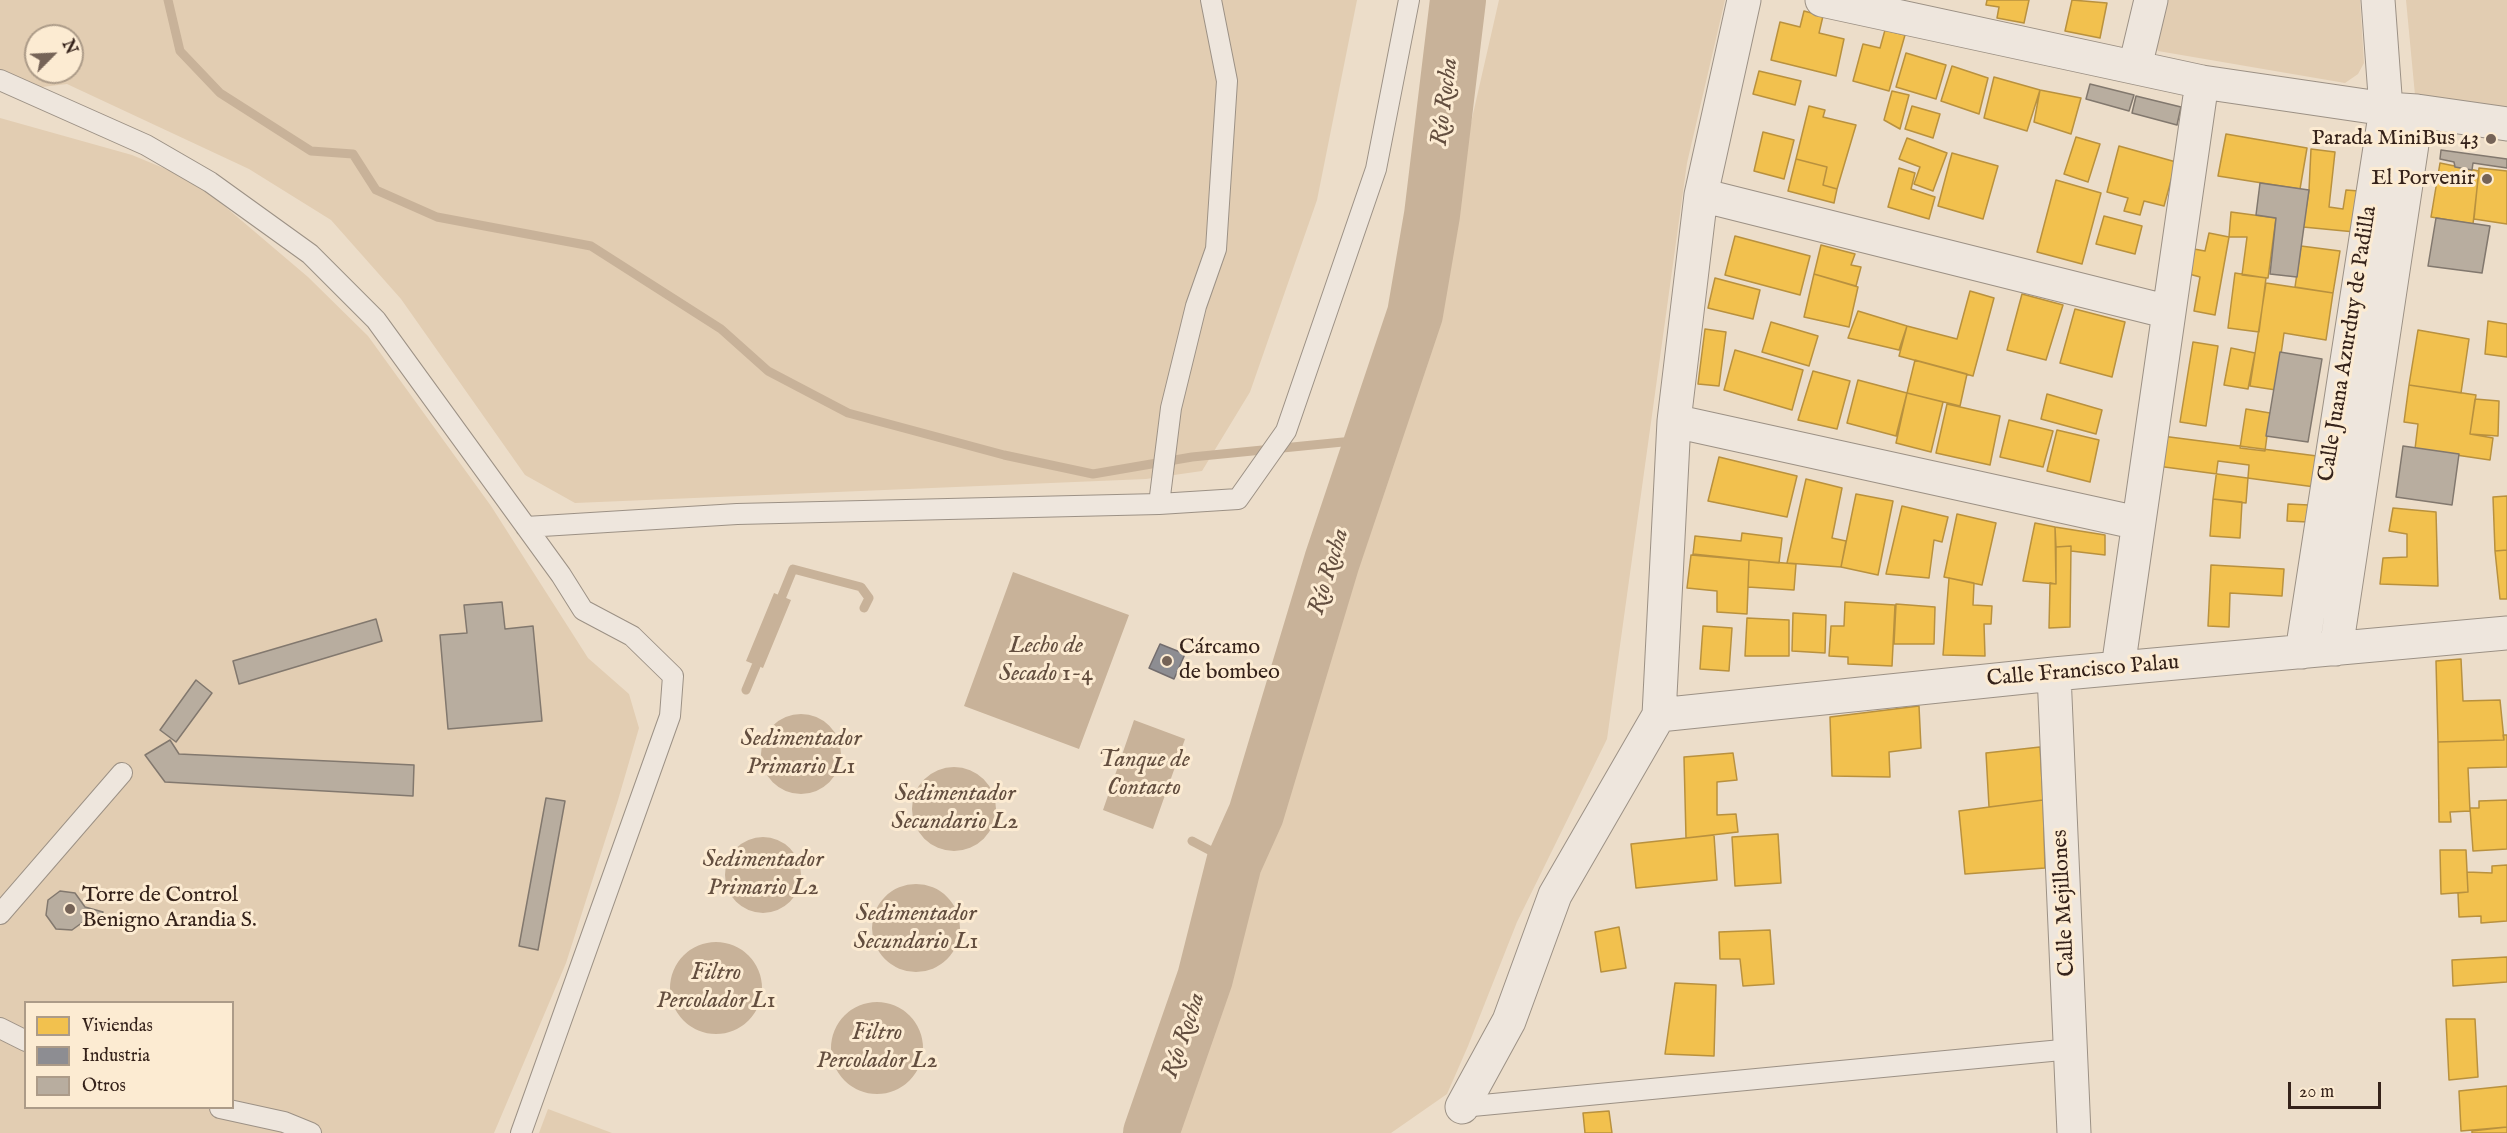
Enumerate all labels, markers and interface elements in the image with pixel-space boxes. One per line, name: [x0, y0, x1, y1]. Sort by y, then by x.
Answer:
north arrow: [24, 24, 84, 84]
text: N: [57, 37, 81, 58]
water label: Río Rocha: [1426, 56, 1466, 148]
place label: Parada MiniBus 43: [2312, 126, 2479, 152]
marker: Parada MiniBus 43: [2484, 132, 2498, 146]
place label: El Porvenir: [2371, 166, 2475, 192]
marker: El Porvenir: [2480, 172, 2494, 186]
street label: Calle Juana Azurduy de Padilla: [2314, 204, 2384, 484]
water label: Río Rocha: [1303, 525, 1357, 619]
water label: Lecho de Secado 1-4: [999, 633, 1093, 689]
place label: Cárcamo de bombeo: [1179, 635, 1280, 686]
street label: Calle Francisco Palau: [1986, 650, 2180, 694]
marker: Cárcamo de bombeo: [1160, 654, 1174, 668]
water label: Sedimentador Primario L1: [741, 726, 861, 782]
water label: Tanque de Contacto: [1098, 747, 1190, 803]
water label: Sedimentador Secundario L2: [891, 781, 1019, 837]
street label: Calle Mejillones: [2048, 829, 2082, 977]
water label: Sedimentador Primario L2: [703, 847, 823, 903]
place label: Torre de Control Benigno Arandia S.: [82, 883, 257, 934]
water label: Sedimentador Secundario L1: [854, 901, 978, 957]
marker: Torre de Control Benigno Arandia S.: [63, 902, 77, 916]
water label: Filtro Percolador L1: [656, 960, 776, 1016]
water label: Río Rocha: [1157, 989, 1213, 1083]
legend: [24, 1001, 234, 1109]
text: Viviendas: [82, 1015, 153, 1038]
water label: Filtro Percolador L2: [816, 1020, 938, 1076]
text: Industria: [82, 1045, 150, 1068]
scale bar: [2291, 1070, 2384, 1108]
text: Otros: [82, 1075, 126, 1098]
text: 20 m: [2299, 1081, 2334, 1104]

